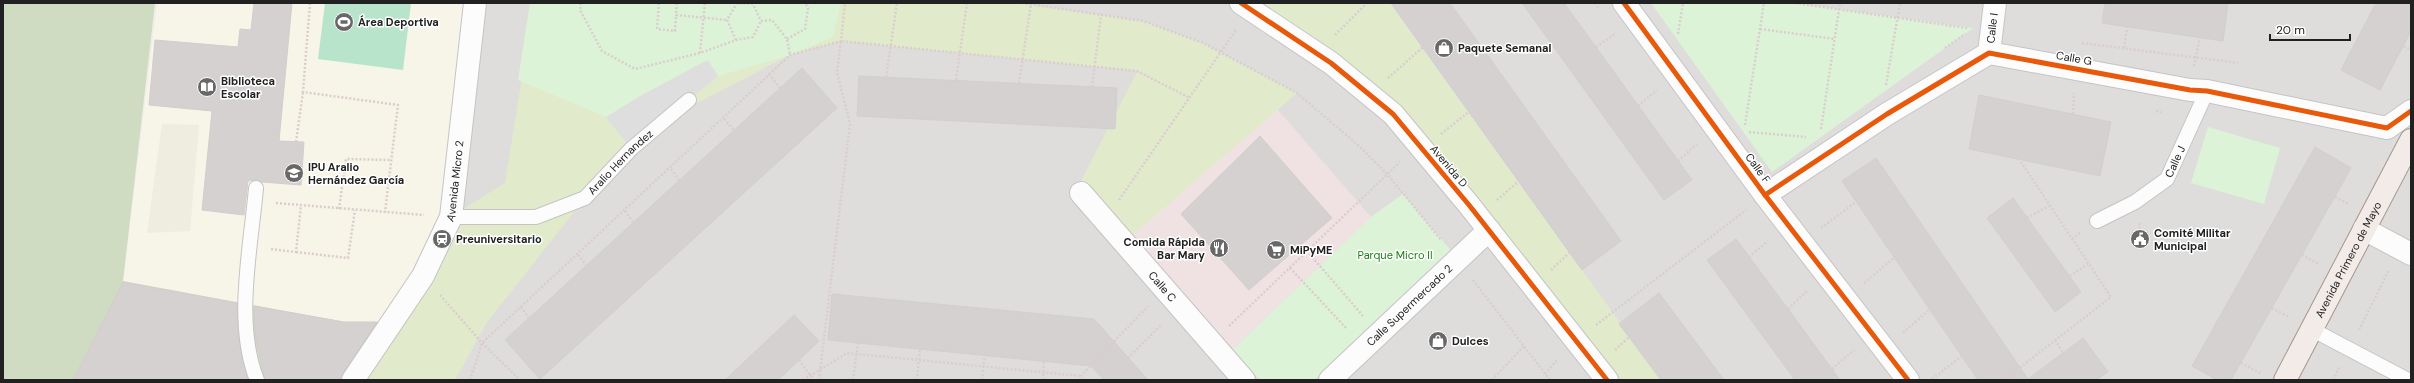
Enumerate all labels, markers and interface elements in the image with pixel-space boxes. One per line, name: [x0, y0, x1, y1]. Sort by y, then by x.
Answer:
sports icon: Área Deportiva: [333, 11, 355, 33]
street label: Calle I: [1983, 12, 2001, 44]
place label: Área Deportiva: [358, 15, 439, 29]
scale bar: [2270, 16, 2350, 42]
text: 20 m: [2276, 22, 2305, 38]
shop icon: Paquete Semanal: [1433, 37, 1455, 59]
place label: Paquete Semanal: [1458, 41, 1551, 55]
street label: Calle G: [2055, 48, 2093, 68]
place label: Biblioteca Escolar: [221, 74, 275, 101]
library icon: Biblioteca Escolar: [196, 76, 218, 98]
street label: Aralio Hernandez: [585, 127, 656, 198]
street label: Avenida Micro 2: [443, 140, 467, 224]
street label: Avenida D: [1427, 142, 1471, 190]
street label: Calle J: [2162, 143, 2188, 180]
street label: Calle F: [1742, 150, 1774, 186]
place label: IPU Aralio Hernández García: [308, 160, 404, 187]
school or university icon: IPU Aralio Hernández García: [283, 162, 305, 184]
street label: Avenida Primero de Mayo: [2312, 199, 2384, 320]
place label: Comité Militar Municipal: [2154, 226, 2231, 253]
station icon: Preuniversitario: [431, 228, 453, 250]
public building icon: Comité Militar Municipal: [2129, 228, 2151, 250]
place label: Preuniversitario: [456, 232, 542, 246]
place label: Comida Rápida Bar Mary: [1124, 235, 1205, 262]
restaurant icon: Comida Rápida Bar Mary: [1208, 237, 1230, 259]
supermarket icon: MiPyME: [1265, 239, 1287, 261]
place label: MiPyME: [1290, 243, 1332, 257]
park label: Parque Micro II: [1358, 248, 1433, 262]
street label: Calle Supermercado 2: [1363, 261, 1455, 349]
street label: Calle C: [1145, 268, 1180, 305]
shop icon: Dulces: [1427, 330, 1449, 352]
place label: Dulces: [1452, 334, 1489, 348]

